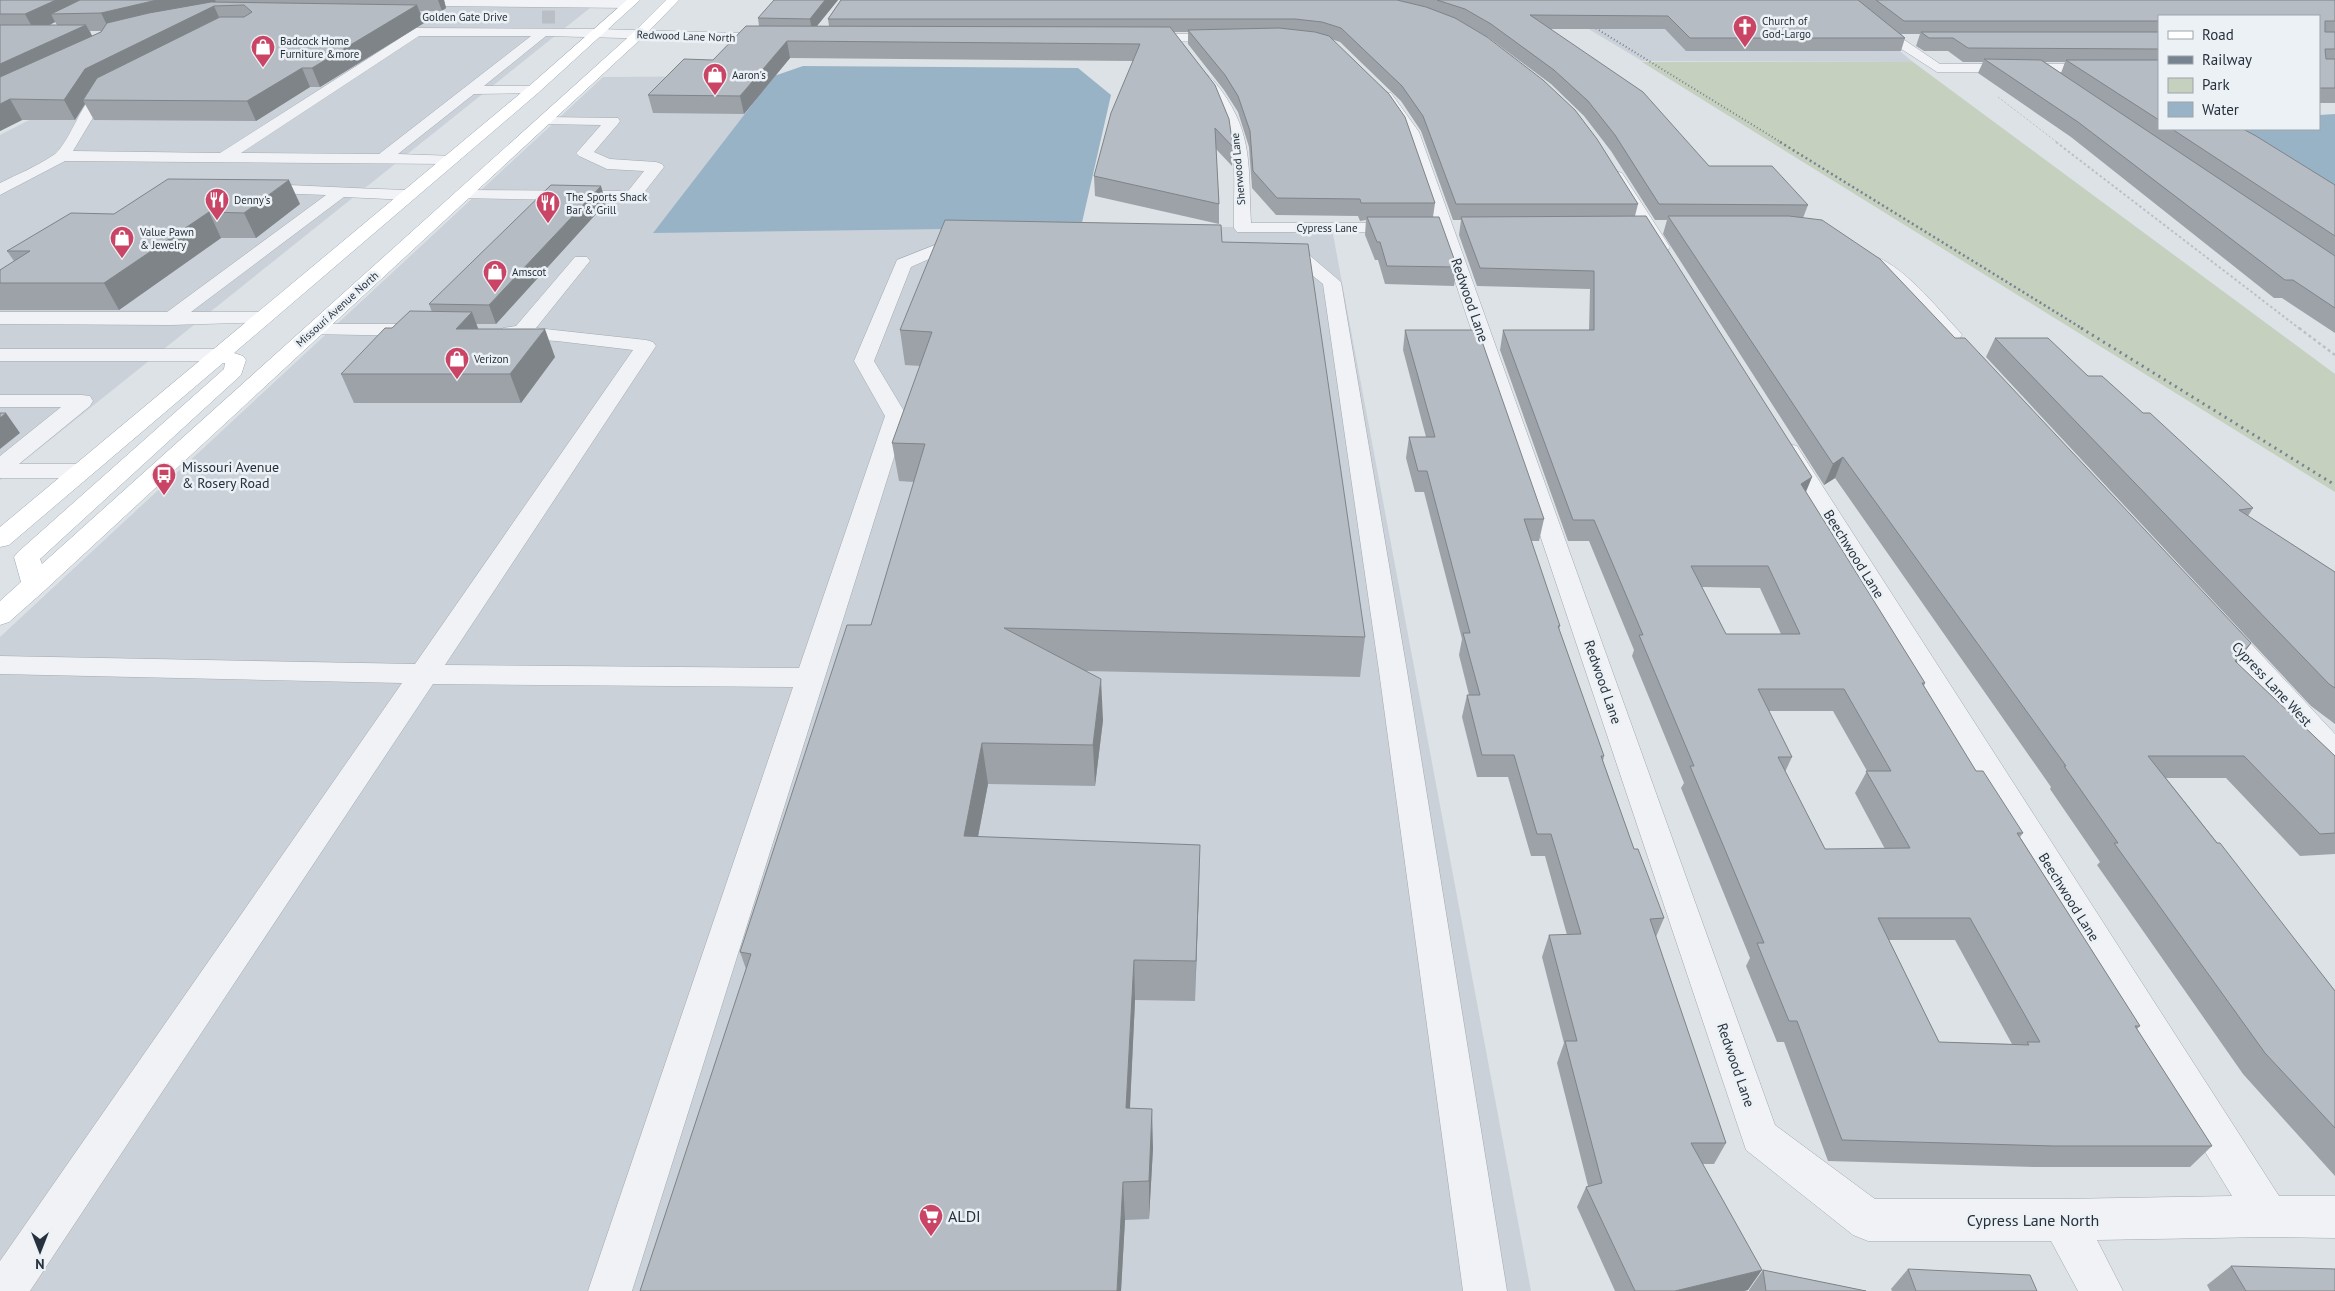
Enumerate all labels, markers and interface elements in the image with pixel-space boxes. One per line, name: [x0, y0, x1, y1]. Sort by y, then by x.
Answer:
street label: Golden Gate Drive: [422, 10, 508, 24]
church icon: Church of God-Largo: [1732, 14, 1758, 48]
place label: Church of God-Largo: [1762, 14, 1811, 41]
legend: [2158, 15, 2320, 130]
text: Road: [2202, 25, 2234, 44]
street label: Redwood Lane North: [636, 27, 736, 45]
shop icon: Badcock Home Furniture &more: [250, 34, 276, 68]
place label: Badcock Home Furniture &more: [280, 34, 360, 61]
text: Railway: [2202, 50, 2252, 69]
shop icon: Aaron's: [702, 62, 728, 96]
place label: Aaron's: [732, 68, 766, 82]
text: Park: [2202, 75, 2230, 94]
text: Water: [2202, 100, 2239, 119]
street label: Sherwood Lane: [1228, 132, 1248, 206]
restaurant icon: Denny's: [204, 187, 230, 221]
restaurant icon: The Sports Shack Bar & Grill: [535, 190, 561, 224]
place label: The Sports Shack Bar & Grill: [566, 190, 648, 217]
place label: Denny's: [234, 193, 271, 207]
street label: Cypress Lane: [1297, 221, 1358, 235]
shop icon: Value Pawn & Jewelry: [109, 225, 135, 259]
place label: Value Pawn & Jewelry: [139, 225, 194, 252]
street label: Redwood Lane: [1447, 256, 1493, 344]
shop icon: Amscot: [482, 259, 508, 293]
place label: Amscot: [512, 265, 547, 279]
street label: Missouri Avenue North: [293, 268, 381, 350]
shop icon: Verizon: [444, 346, 470, 380]
place label: Verizon: [473, 352, 509, 366]
place label: Missouri Avenue & Rosery Road: [182, 458, 279, 492]
bus stop icon: Missouri Avenue & Rosery Road: [151, 462, 177, 496]
street label: Beechwood Lane: [1820, 506, 1888, 602]
street label: Redwood Lane: [1580, 638, 1626, 726]
street label: Cypress Lane West: [2228, 638, 2316, 730]
street label: Beechwood Lane: [2035, 849, 2103, 945]
street label: Redwood Lane: [1713, 1021, 1759, 1109]
supermarket icon: ALDI: [918, 1203, 944, 1237]
place label: ALDI: [948, 1206, 981, 1226]
street label: Cypress Lane North: [1967, 1210, 2099, 1230]
north arrow: [15, 1226, 65, 1276]
text: N: [35, 1255, 45, 1273]

